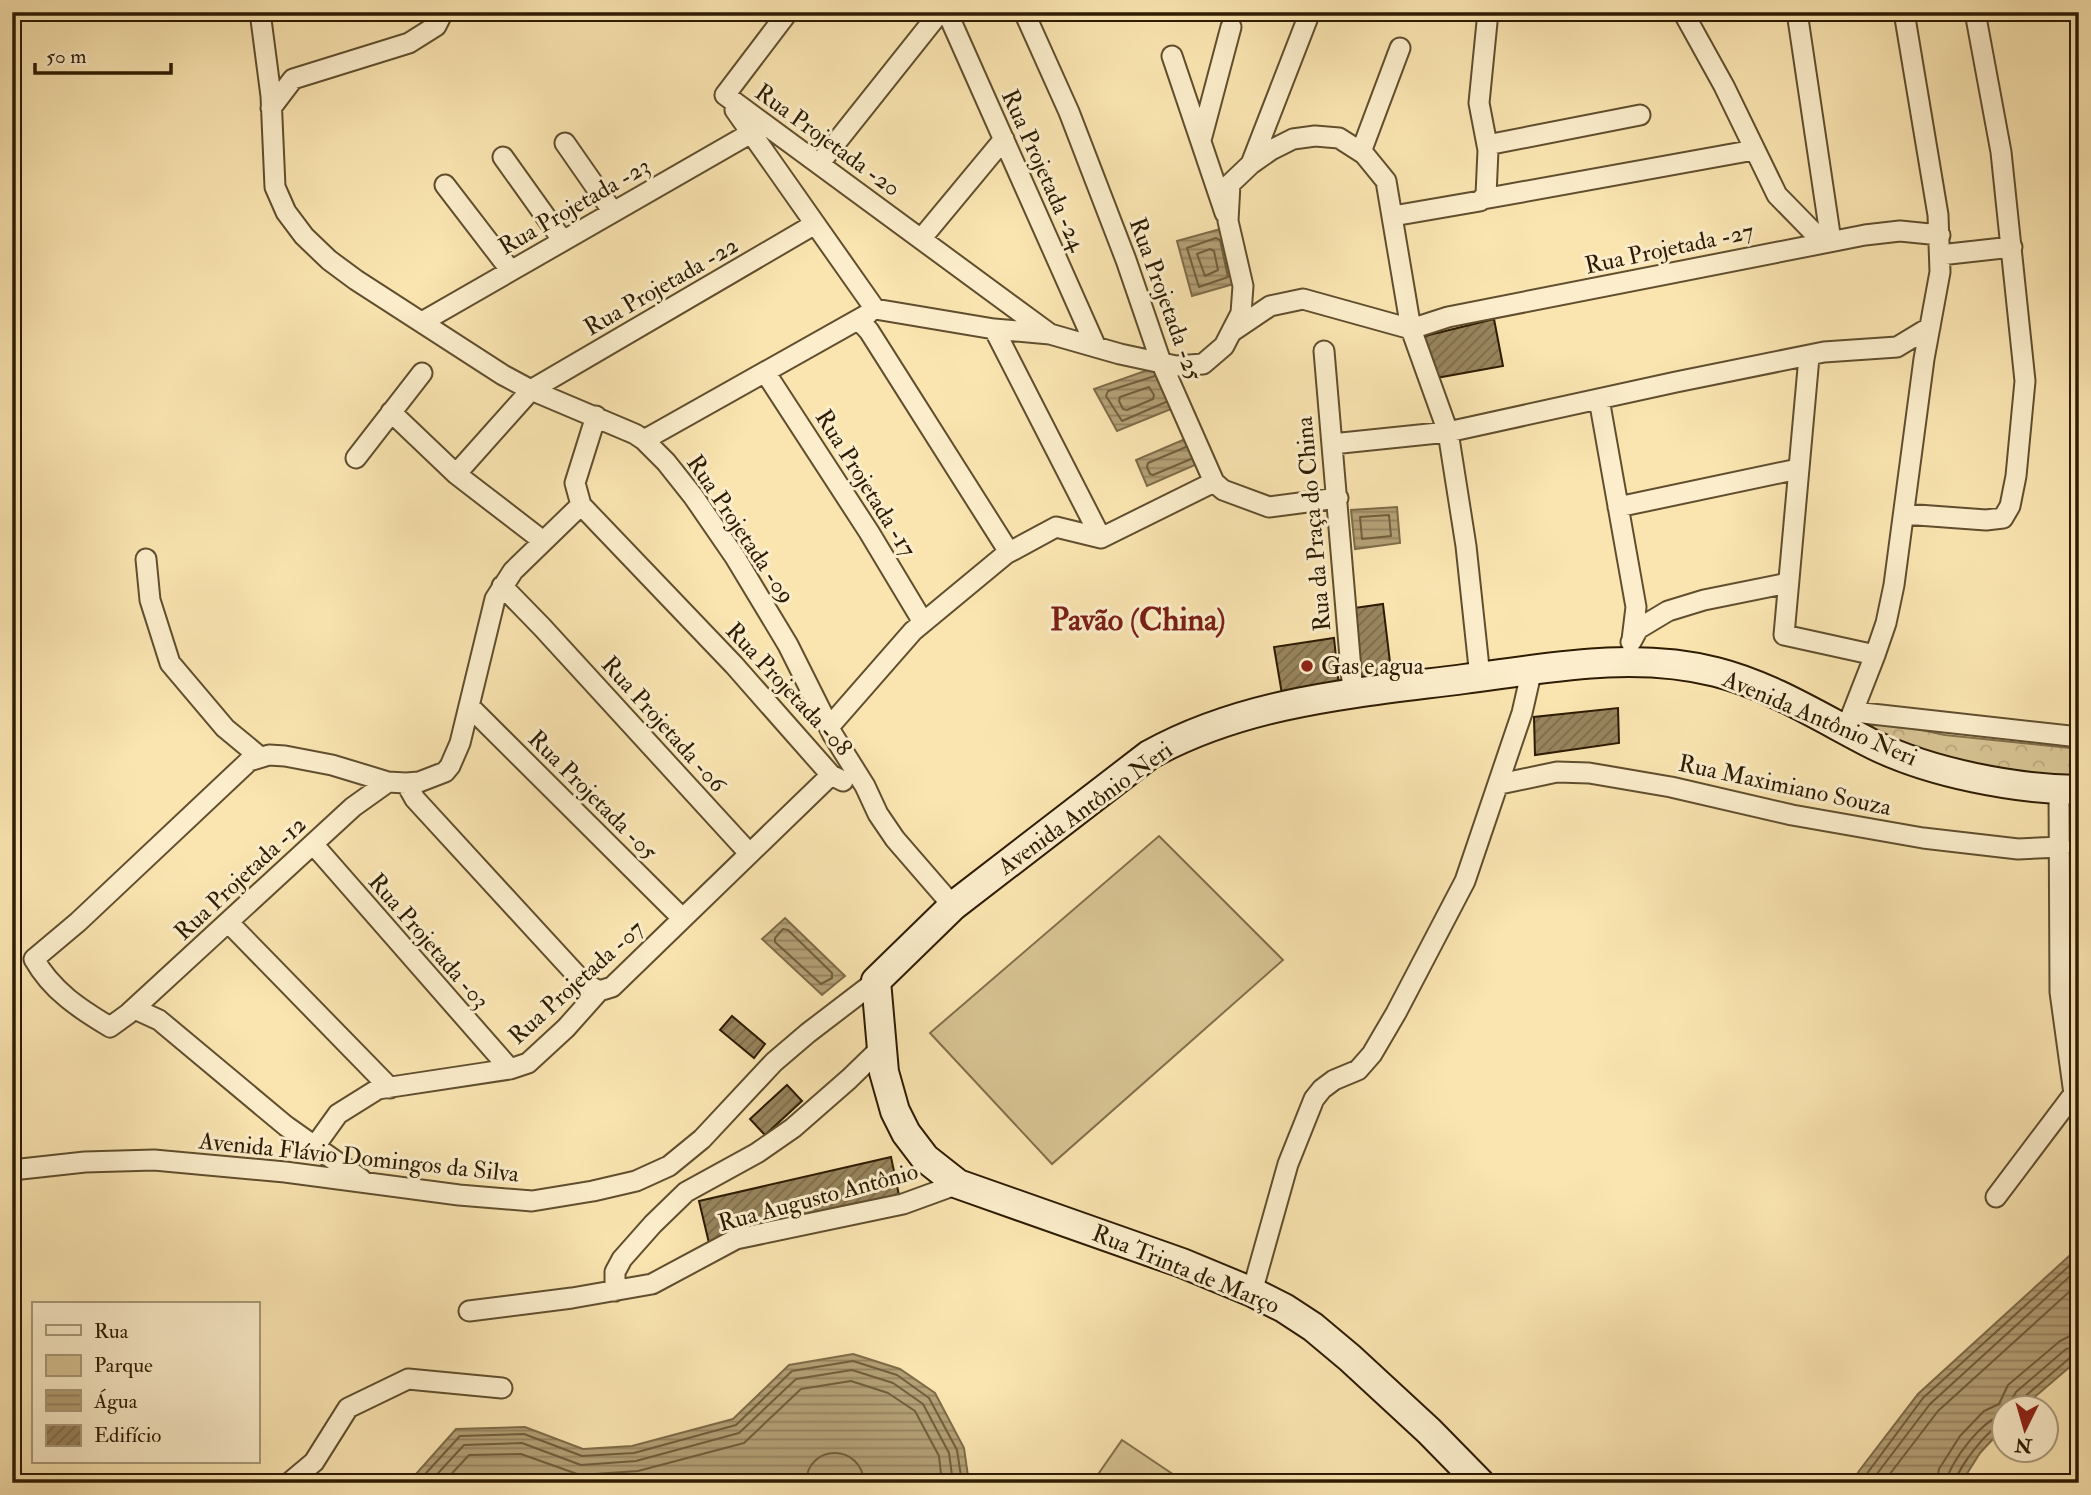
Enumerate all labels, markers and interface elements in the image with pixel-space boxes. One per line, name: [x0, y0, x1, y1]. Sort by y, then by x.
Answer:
scale bar: [35, 32, 172, 76]
text: 50 m: [46, 43, 87, 70]
street label: Rua Projetada -20: [749, 77, 907, 204]
street label: Rua Projetada -24: [994, 85, 1093, 257]
street label: Rua Projetada -23: [493, 151, 656, 262]
street label: Rua Projetada -25: [1122, 213, 1210, 385]
street label: Rua Projetada -27: [1582, 215, 1756, 282]
street label: Rua Projetada -22: [579, 230, 744, 343]
street label: Rua Projetada -17: [808, 404, 923, 563]
street label: Rua da Praça do China: [1289, 414, 1338, 633]
street label: Rua Projetada -09: [679, 449, 802, 610]
district label: Pavão (China): [1050, 600, 1226, 640]
street label: Rua Projetada -08: [719, 616, 859, 763]
street label: Rua Projetada -06: [594, 650, 734, 800]
place label: Gas e agua: [1321, 651, 1425, 682]
marker: Gas e agua: [1299, 658, 1315, 674]
street label: Avenida Antônio Neri: [1717, 663, 1922, 773]
street label: Rua Projetada -05: [521, 724, 665, 867]
street label: Avenida Antônio Neri: [991, 735, 1179, 883]
street label: Rua Maximiano Souza: [1676, 748, 1895, 823]
street label: Rua Projetada -12: [168, 809, 313, 947]
street label: Rua Projetada -03: [361, 867, 496, 1016]
street label: Rua Projetada -07: [502, 913, 651, 1051]
street label: Avenida Flávio Domingos da Silva: [196, 1125, 522, 1190]
street label: Rua Augusto Antônio: [715, 1156, 922, 1239]
street label: Rua Trinta de Março: [1087, 1218, 1284, 1321]
legend: [32, 1302, 259, 1464]
text: Rua: [94, 1318, 129, 1345]
text: Parque: [94, 1352, 153, 1379]
text: Água: [93, 1388, 138, 1415]
north arrow: [1990, 1394, 2060, 1464]
text: Edifício: [94, 1422, 161, 1449]
text: N: [2013, 1432, 2034, 1458]

